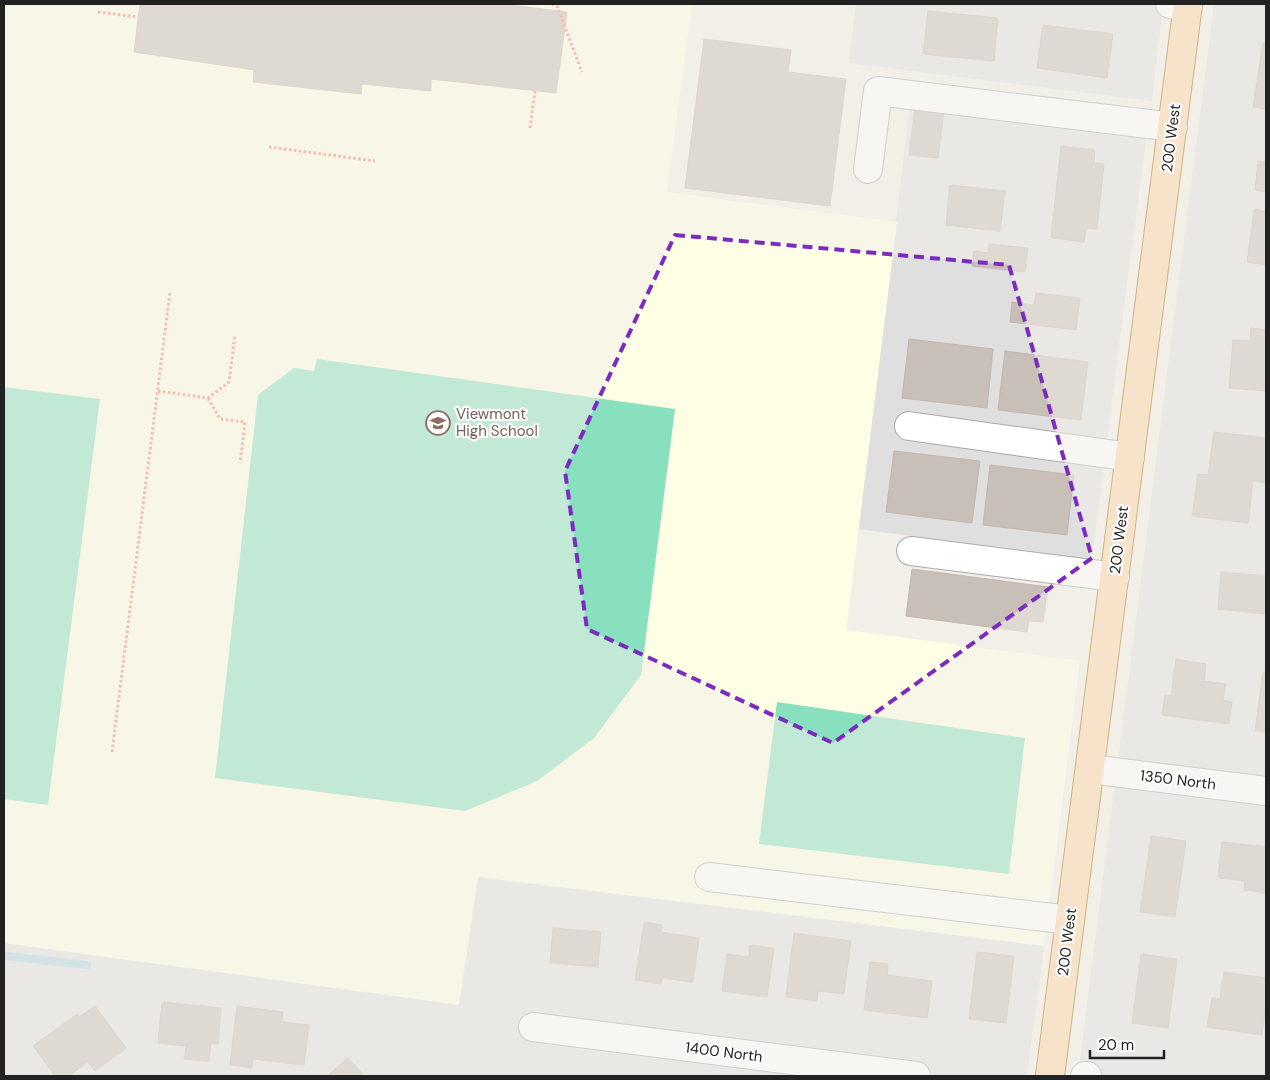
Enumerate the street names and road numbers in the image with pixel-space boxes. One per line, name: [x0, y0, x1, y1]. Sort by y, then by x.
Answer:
street label: 200 West: [1157, 103, 1185, 173]
street label: 200 West: [1105, 505, 1133, 575]
street label: 1350 North: [1139, 765, 1217, 795]
street label: 200 West: [1053, 907, 1081, 977]
street label: 1400 North: [684, 1037, 764, 1067]

